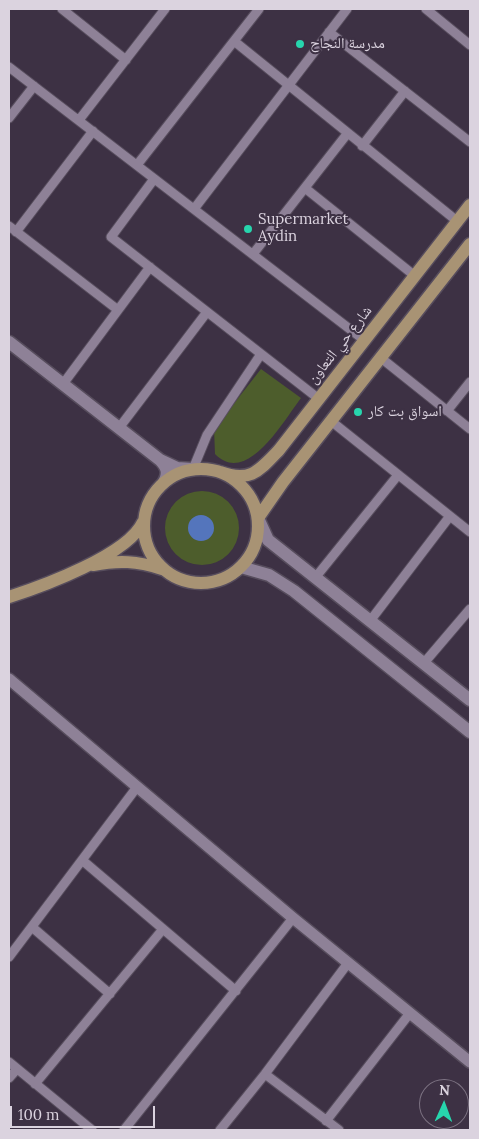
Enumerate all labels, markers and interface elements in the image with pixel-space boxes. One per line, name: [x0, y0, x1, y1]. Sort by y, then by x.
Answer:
place label: مدرسة النجاح: [310, 35, 385, 53]
marker: مدرسة النجاح: [294, 38, 306, 50]
place label: Supermarket Aydin: [258, 211, 348, 246]
marker: Supermarket Aydin: [242, 223, 254, 235]
street label: شارع حي التعاون: [304, 302, 376, 388]
place label: اسواق بت كار: [368, 403, 442, 421]
marker: اسواق بت كار: [352, 406, 364, 418]
north arrow: [419, 1079, 469, 1129]
text: N: [439, 1081, 450, 1099]
scale bar: [12, 1096, 158, 1128]
text: 100 m: [18, 1105, 59, 1124]

